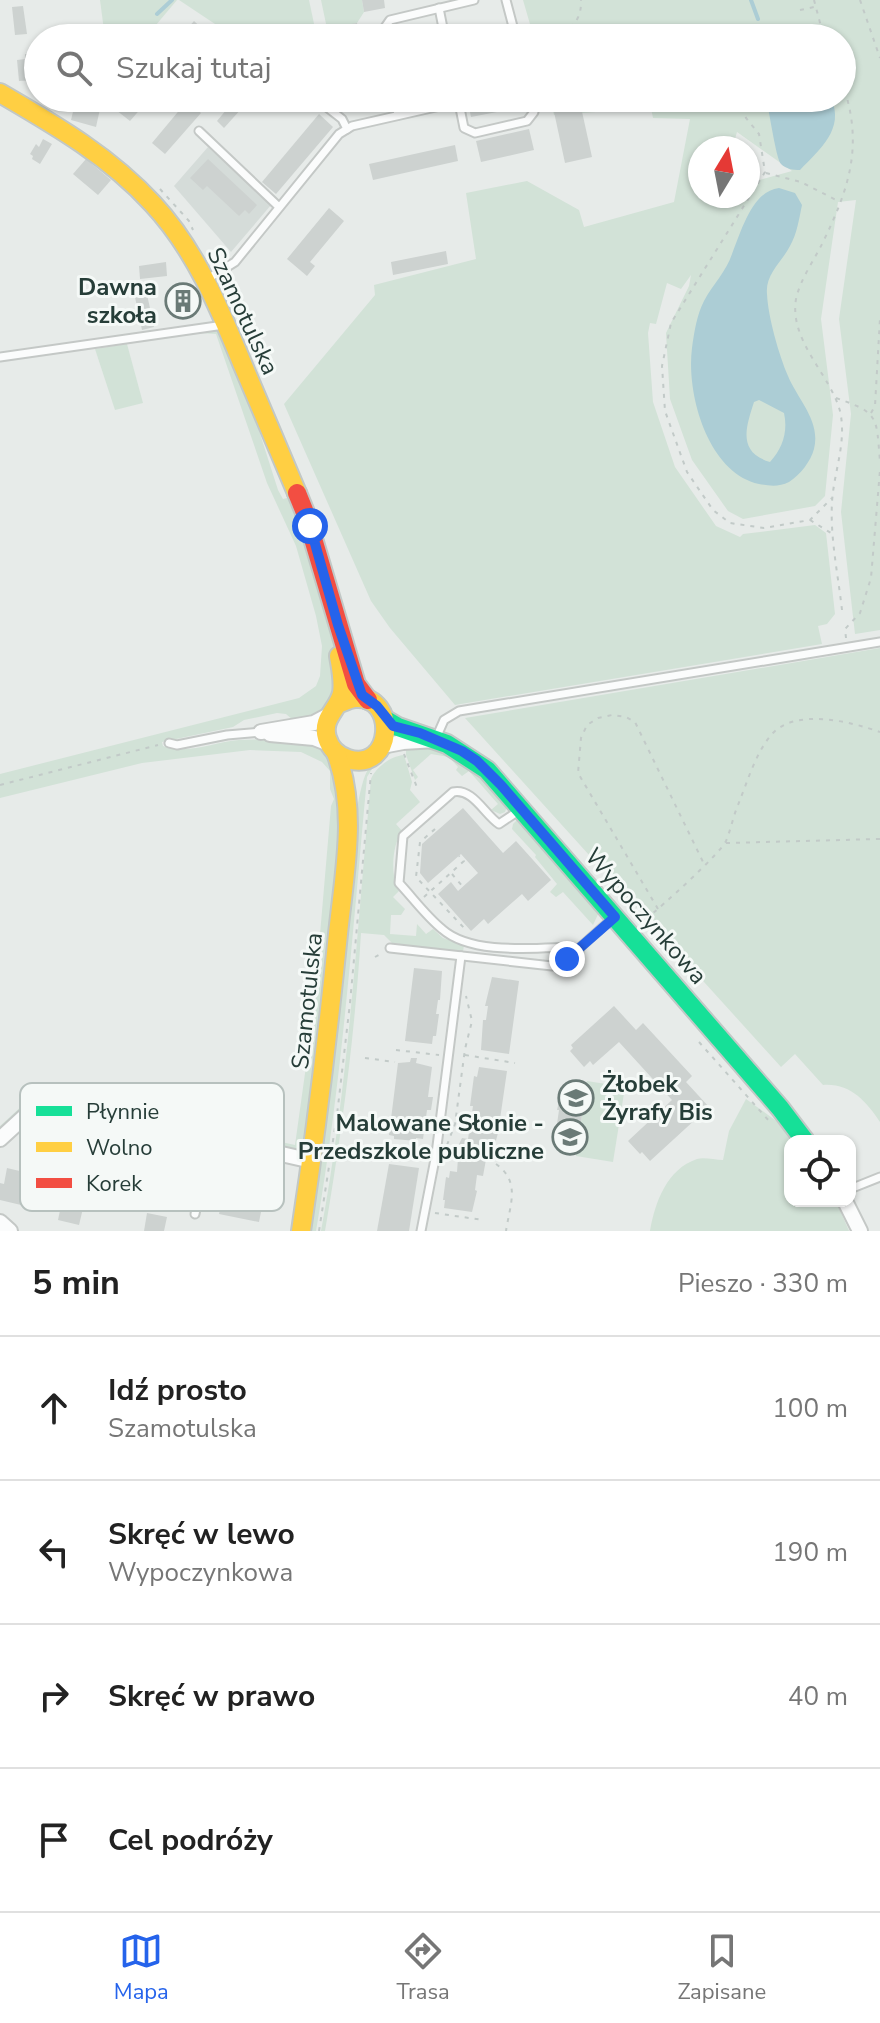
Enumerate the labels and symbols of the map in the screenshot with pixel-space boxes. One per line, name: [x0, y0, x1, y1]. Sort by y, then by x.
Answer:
north arrow: [688, 136, 760, 208]
street label: Szamotulska: [200, 242, 286, 380]
place label: Dawna szkoła: [78, 271, 157, 331]
building icon: Dawna szkoła: [164, 282, 202, 320]
route start: [292, 508, 328, 544]
street label: Wypoczynkowa: [578, 841, 714, 991]
street label: Szamotulska: [284, 931, 330, 1071]
route end: [549, 941, 585, 977]
place label: Żłobek Żyrafy Bis: [602, 1068, 713, 1128]
school or university icon: Żłobek Żyrafy Bis: [557, 1079, 595, 1117]
legend: [20, 1083, 284, 1211]
text: Płynnie: [86, 1097, 159, 1127]
place label: Malowane Słonie - Przedszkole publiczne: [298, 1107, 544, 1167]
school or university icon: Malowane Słonie - Przedszkole publiczne: [551, 1118, 589, 1156]
text: Wolno: [86, 1133, 152, 1163]
text: Korek: [86, 1169, 143, 1199]

